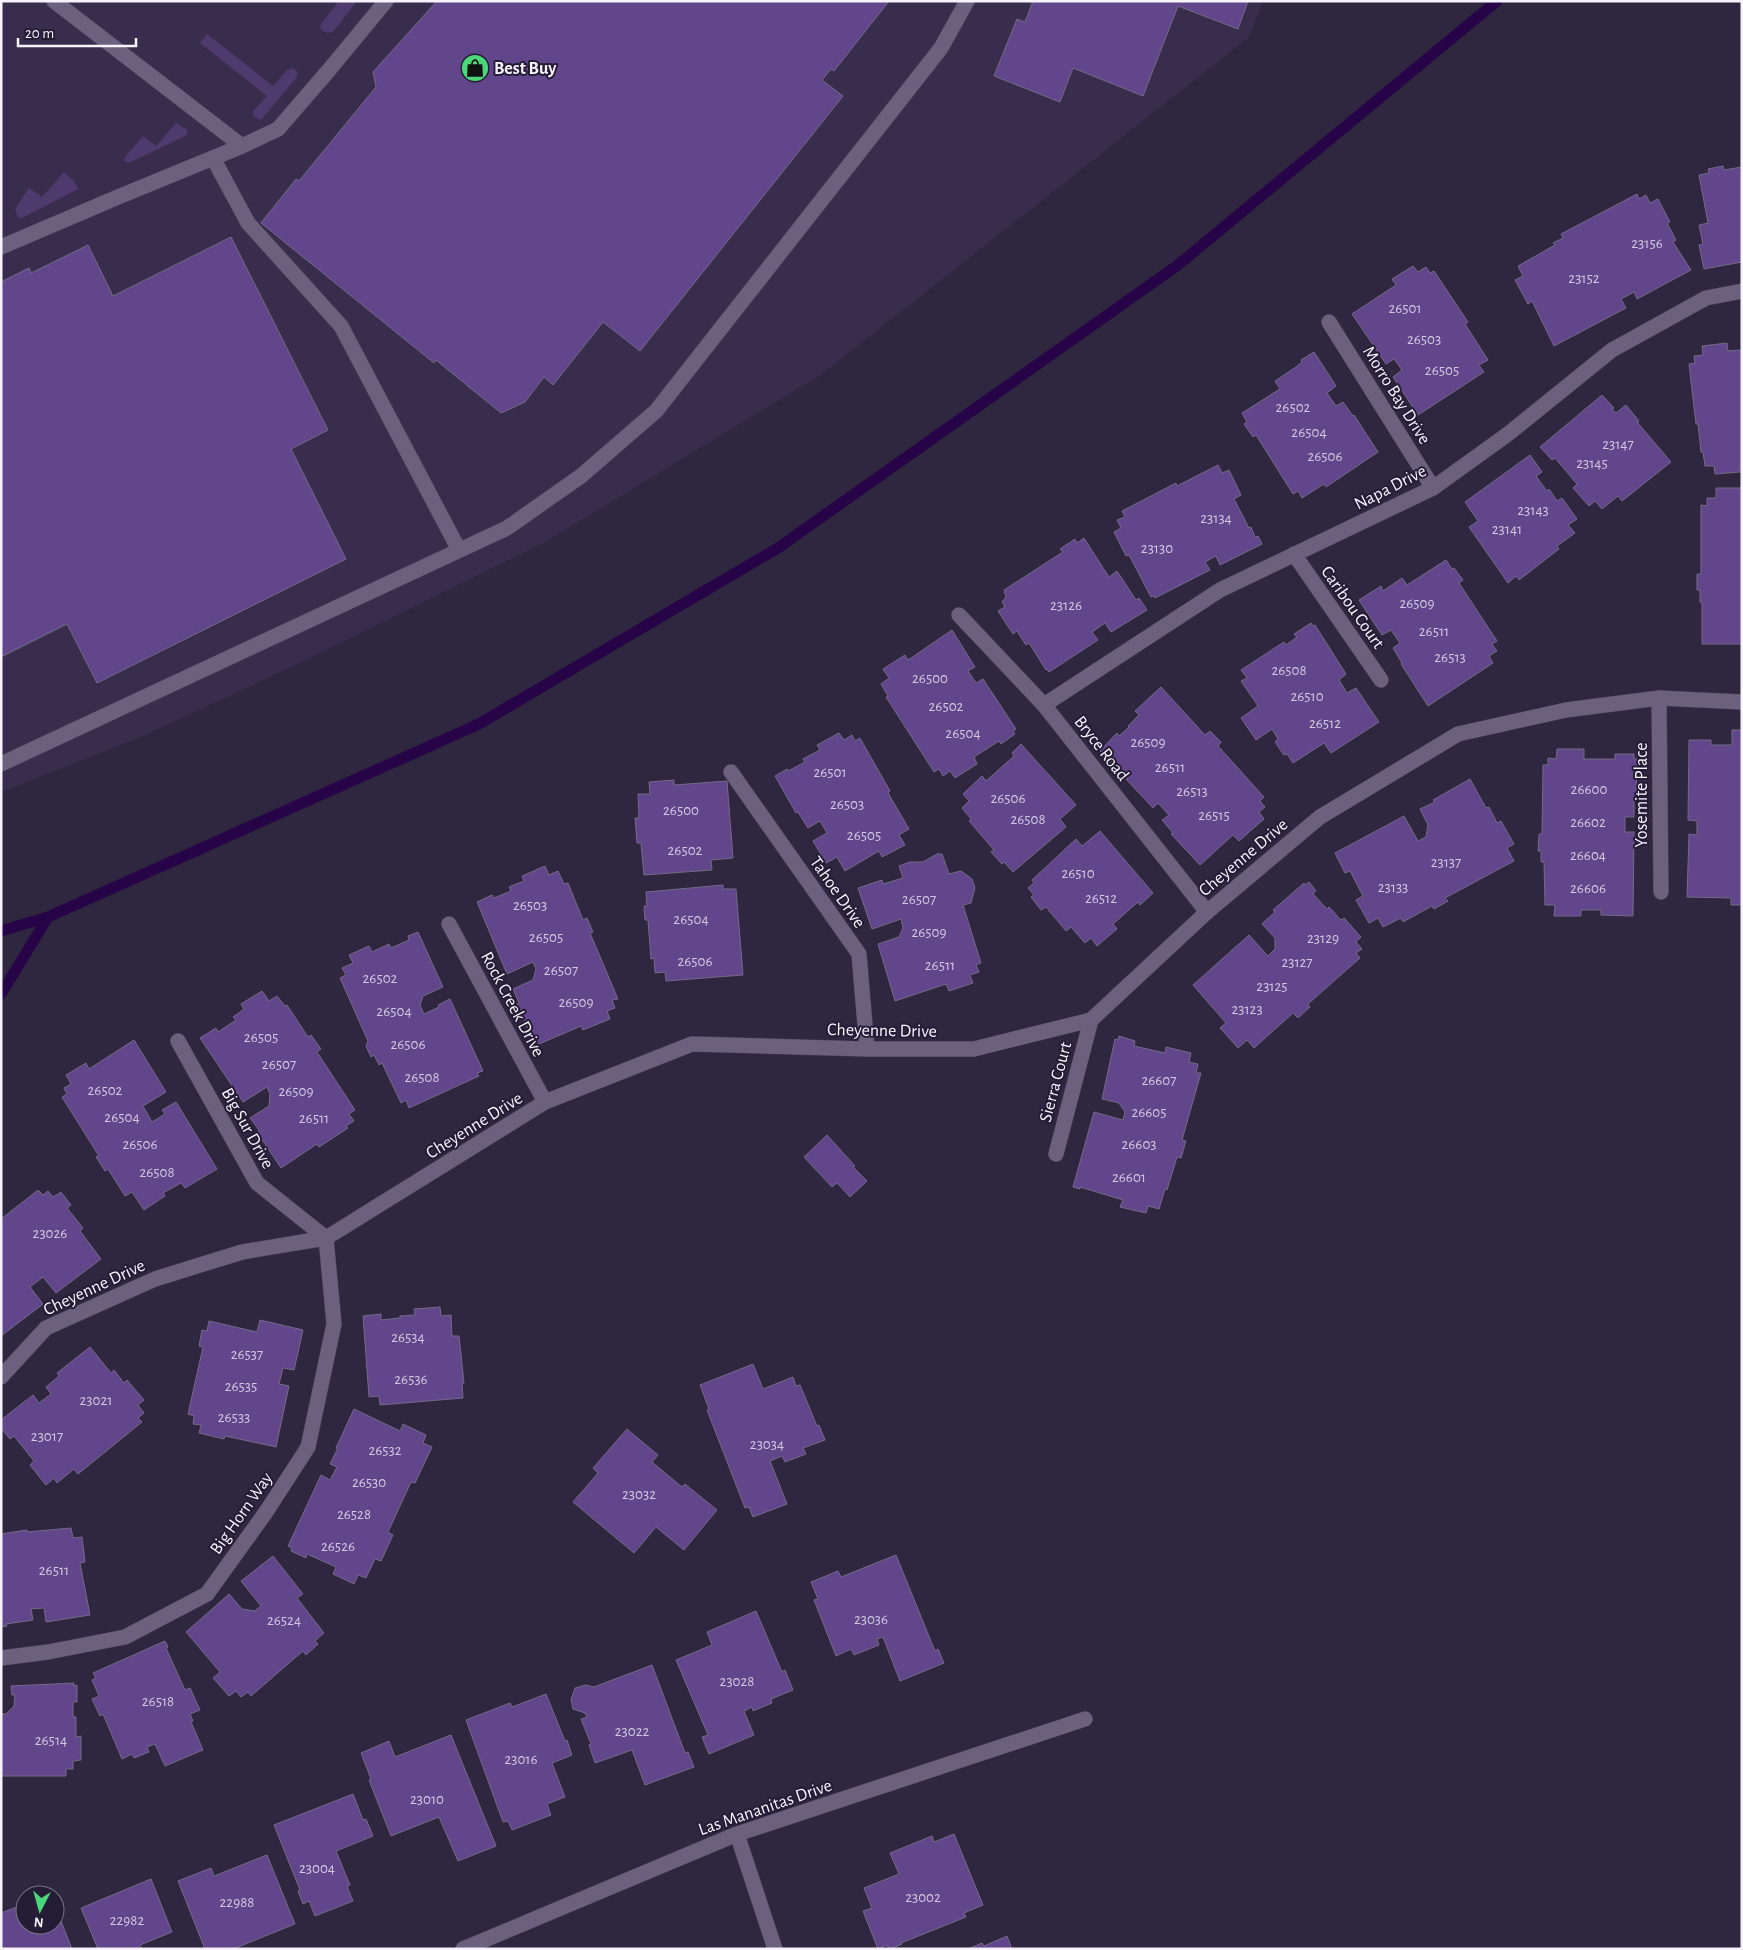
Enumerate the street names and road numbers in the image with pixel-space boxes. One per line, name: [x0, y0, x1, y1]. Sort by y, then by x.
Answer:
street label: Morro Bay Drive: [1359, 343, 1433, 448]
street label: Napa Drive: [1352, 462, 1429, 514]
street label: Caribou Court: [1317, 563, 1387, 652]
street label: Bryce Road: [1070, 713, 1132, 784]
street label: Yosemite Place: [1633, 743, 1651, 848]
street label: Cheyenne Drive: [1196, 816, 1292, 900]
street label: Tahoe Drive: [806, 853, 868, 932]
street label: Rock Creek Drive: [477, 949, 547, 1060]
street label: Cheyenne Drive: [827, 1021, 937, 1041]
street label: Sierra Court: [1037, 1040, 1075, 1124]
street label: Big Sur Drive: [218, 1085, 277, 1172]
street label: Cheyenne Drive: [423, 1089, 526, 1163]
street label: Cheyenne Drive: [41, 1257, 148, 1319]
street label: Big Horn Way: [207, 1469, 277, 1558]
street label: Las Mananitas Drive: [696, 1777, 834, 1839]

